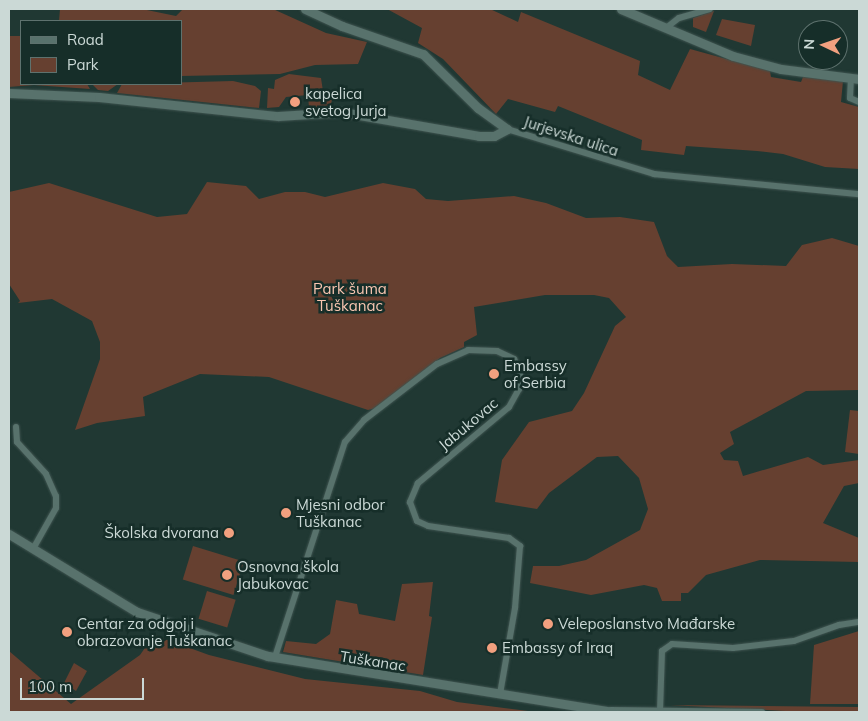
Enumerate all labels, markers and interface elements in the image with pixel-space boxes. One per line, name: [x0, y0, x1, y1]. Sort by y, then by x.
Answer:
legend: [20, 20, 182, 85]
north arrow: [798, 20, 848, 70]
text: Road: [67, 30, 104, 49]
text: N: [800, 39, 818, 50]
text: Park: [67, 55, 99, 74]
place label: kapelica svetog Jurja: [305, 84, 387, 119]
marker: kapelica svetog Jurja: [289, 96, 301, 108]
street label: Jurjevska ulica: [521, 112, 621, 160]
park label: Park šuma Tuškanac: [313, 279, 387, 314]
place label: Embassy of Serbia: [504, 356, 567, 391]
marker: Embassy of Serbia: [488, 368, 500, 380]
street label: Jabukovac: [435, 394, 501, 454]
place label: Mjesni odbor Tuškanac: [296, 495, 385, 530]
marker: Mjesni odbor Tuškanac: [280, 507, 292, 519]
place label: Školska dvorana: [104, 524, 219, 542]
marker: Školska dvorana: [223, 527, 235, 539]
place label: Osnovna škola Jabukovac: [237, 557, 339, 592]
marker: Osnovna škola Jabukovac: [221, 569, 233, 581]
place label: Centar za odgoj i obrazovanje Tuškanac: [77, 614, 232, 649]
place label: Veleposlanstvo Mađarske: [558, 615, 735, 633]
marker: Veleposlanstvo Mađarske: [542, 618, 554, 630]
marker: Centar za odgoj i obrazovanje Tuškanac: [61, 626, 73, 638]
place label: Embassy of Iraq: [502, 639, 613, 657]
marker: Embassy of Iraq: [486, 642, 498, 654]
street label: Tuškanac: [339, 647, 407, 675]
scale bar: [22, 668, 146, 700]
text: 100 m: [28, 677, 72, 696]

